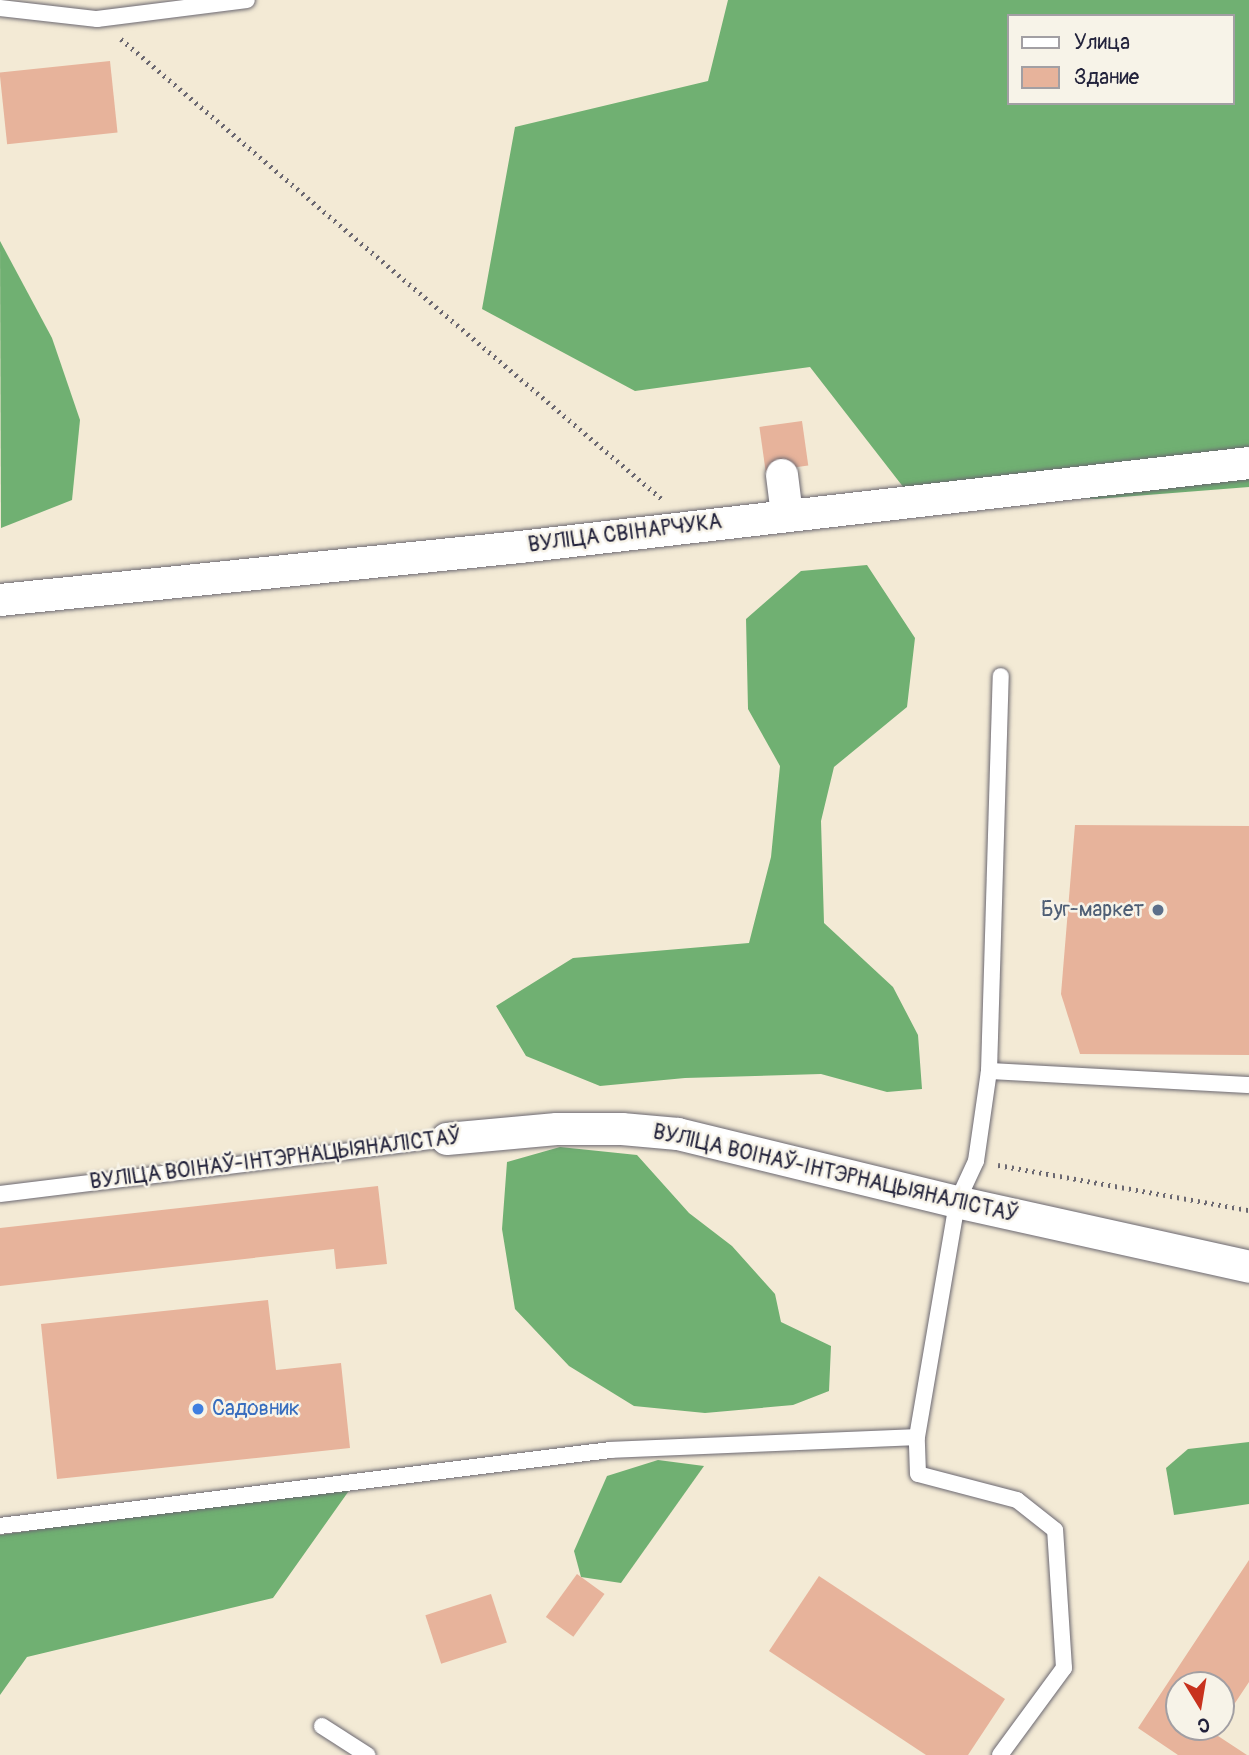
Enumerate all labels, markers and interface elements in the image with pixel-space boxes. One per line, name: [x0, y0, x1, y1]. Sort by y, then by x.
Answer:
legend: [1007, 14, 1235, 105]
text: Улица: [1074, 29, 1130, 56]
text: Здание: [1074, 64, 1139, 91]
street label: ВУЛІЦА СВІНАРЧУКА: [527, 510, 723, 558]
place label: Буг-маркет: [1041, 897, 1144, 923]
marker: Буг-маркет: [1150, 902, 1166, 918]
street label: ВУЛІЦА ВОІНАЎ-ІНТЭРНАЦЫЯНАЛІСТАЎ: [650, 1120, 1020, 1228]
street label: ВУЛІЦА ВОІНАЎ-ІНТЭРНАЦЫЯНАЛІСТАЎ: [88, 1125, 462, 1195]
place label: Садовник: [212, 1396, 300, 1422]
marker: Садовник: [190, 1401, 206, 1417]
north arrow: [1165, 1671, 1235, 1741]
text: С: [1196, 1712, 1212, 1738]

